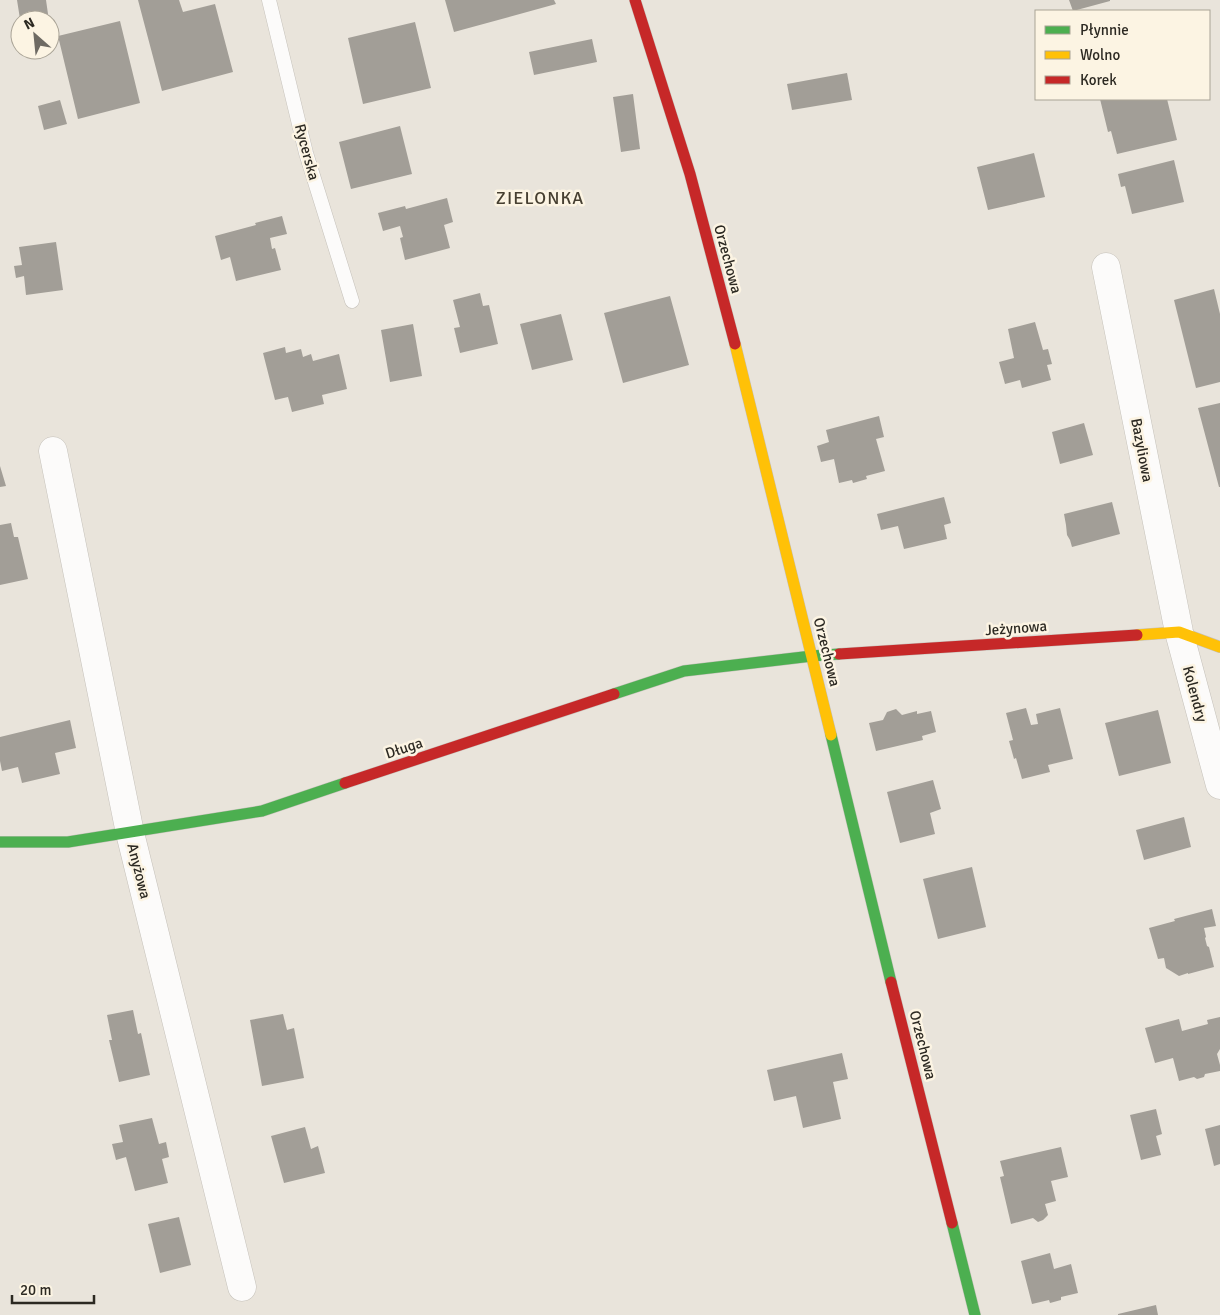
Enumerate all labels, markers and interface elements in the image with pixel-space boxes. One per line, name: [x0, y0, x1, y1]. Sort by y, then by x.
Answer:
north arrow: [10, 10, 60, 60]
legend: [1035, 10, 1210, 100]
text: N: [21, 14, 38, 34]
text: Płynnie: [1080, 21, 1129, 39]
text: Wolno: [1080, 46, 1121, 64]
text: Korek: [1080, 71, 1117, 89]
street label: Rycerska: [291, 122, 323, 182]
district label: ZIELONKA: [496, 187, 584, 209]
street label: Orzechowa: [710, 223, 746, 295]
street label: Bazyliowa: [1127, 417, 1157, 483]
street label: Orzechowa: [810, 616, 844, 688]
street label: Jeżynowa: [984, 617, 1048, 639]
street label: Kolendry: [1179, 664, 1211, 724]
street label: Długa: [383, 733, 425, 763]
street label: Anyżowa: [123, 841, 155, 901]
street label: Orzechowa: [906, 1009, 940, 1081]
scale bar: [12, 1272, 95, 1304]
text: 20 m: [20, 1281, 51, 1299]

